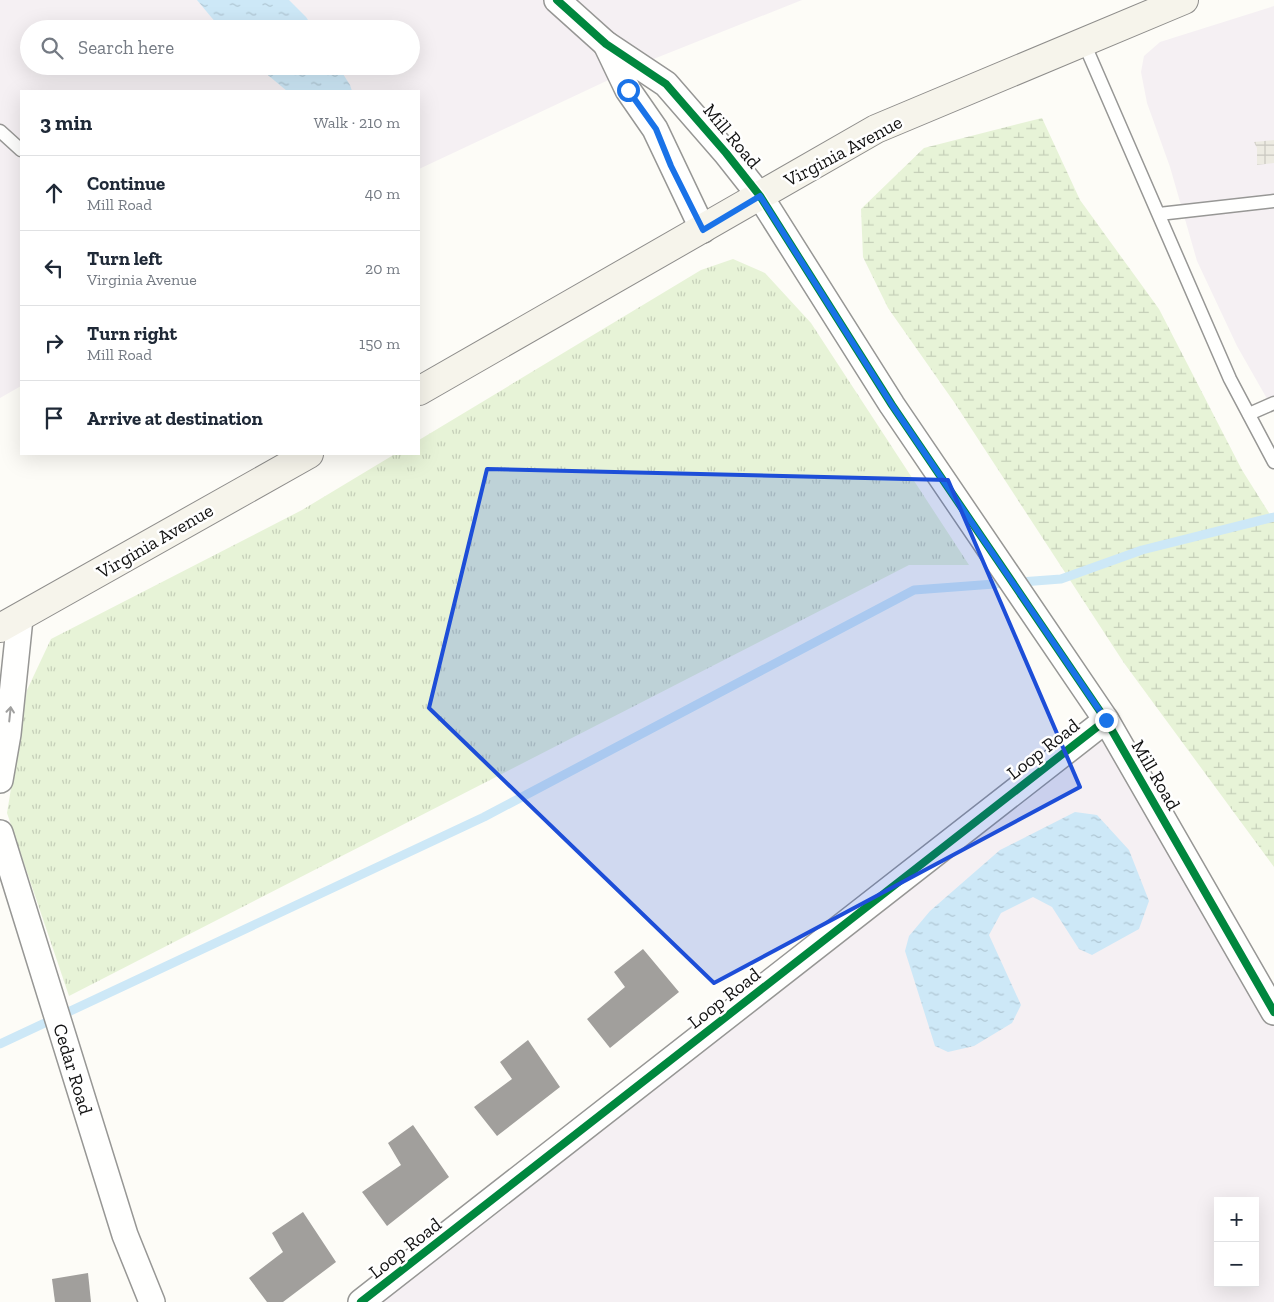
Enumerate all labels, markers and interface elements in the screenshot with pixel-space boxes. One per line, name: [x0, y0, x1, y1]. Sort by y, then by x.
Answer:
search box: [20, 20, 420, 75]
icon: search: [38, 34, 66, 62]
text: Search here: [78, 36, 174, 59]
route start: [617, 79, 640, 102]
street label: Mill Road: [698, 99, 766, 173]
text: 3 min: [40, 110, 92, 135]
street label: Virginia Avenue: [779, 110, 906, 192]
text: Walk · 210 m: [314, 113, 400, 132]
text: Continue: [87, 172, 165, 195]
icon: ahead: [40, 179, 68, 207]
text: 40 m: [365, 184, 400, 203]
text: Mill Road: [87, 195, 152, 214]
text: Turn left: [87, 247, 162, 270]
icon: left: [40, 254, 68, 282]
text: 20 m: [365, 259, 400, 278]
text: Virginia Avenue: [87, 270, 197, 289]
text: Turn right: [87, 322, 177, 345]
icon: right: [40, 329, 68, 357]
text: 150 m: [359, 334, 400, 353]
text: Mill Road: [87, 345, 152, 364]
icon: arrive: [40, 404, 68, 432]
text: Arrive at destination: [87, 407, 263, 430]
street label: Virginia Avenue: [92, 498, 217, 584]
one-way arrow: [5, 707, 15, 723]
route end: [1095, 709, 1118, 732]
street label: Loop Road: [1002, 713, 1084, 784]
street label: Mill Road: [1127, 736, 1186, 815]
street label: Loop Road: [683, 962, 765, 1033]
street label: Cedar Road: [48, 1021, 98, 1118]
map controls: [1214, 1197, 1259, 1287]
button: +: [1214, 1197, 1259, 1242]
street label: Loop Road: [364, 1212, 446, 1283]
button: −: [1214, 1242, 1259, 1287]

